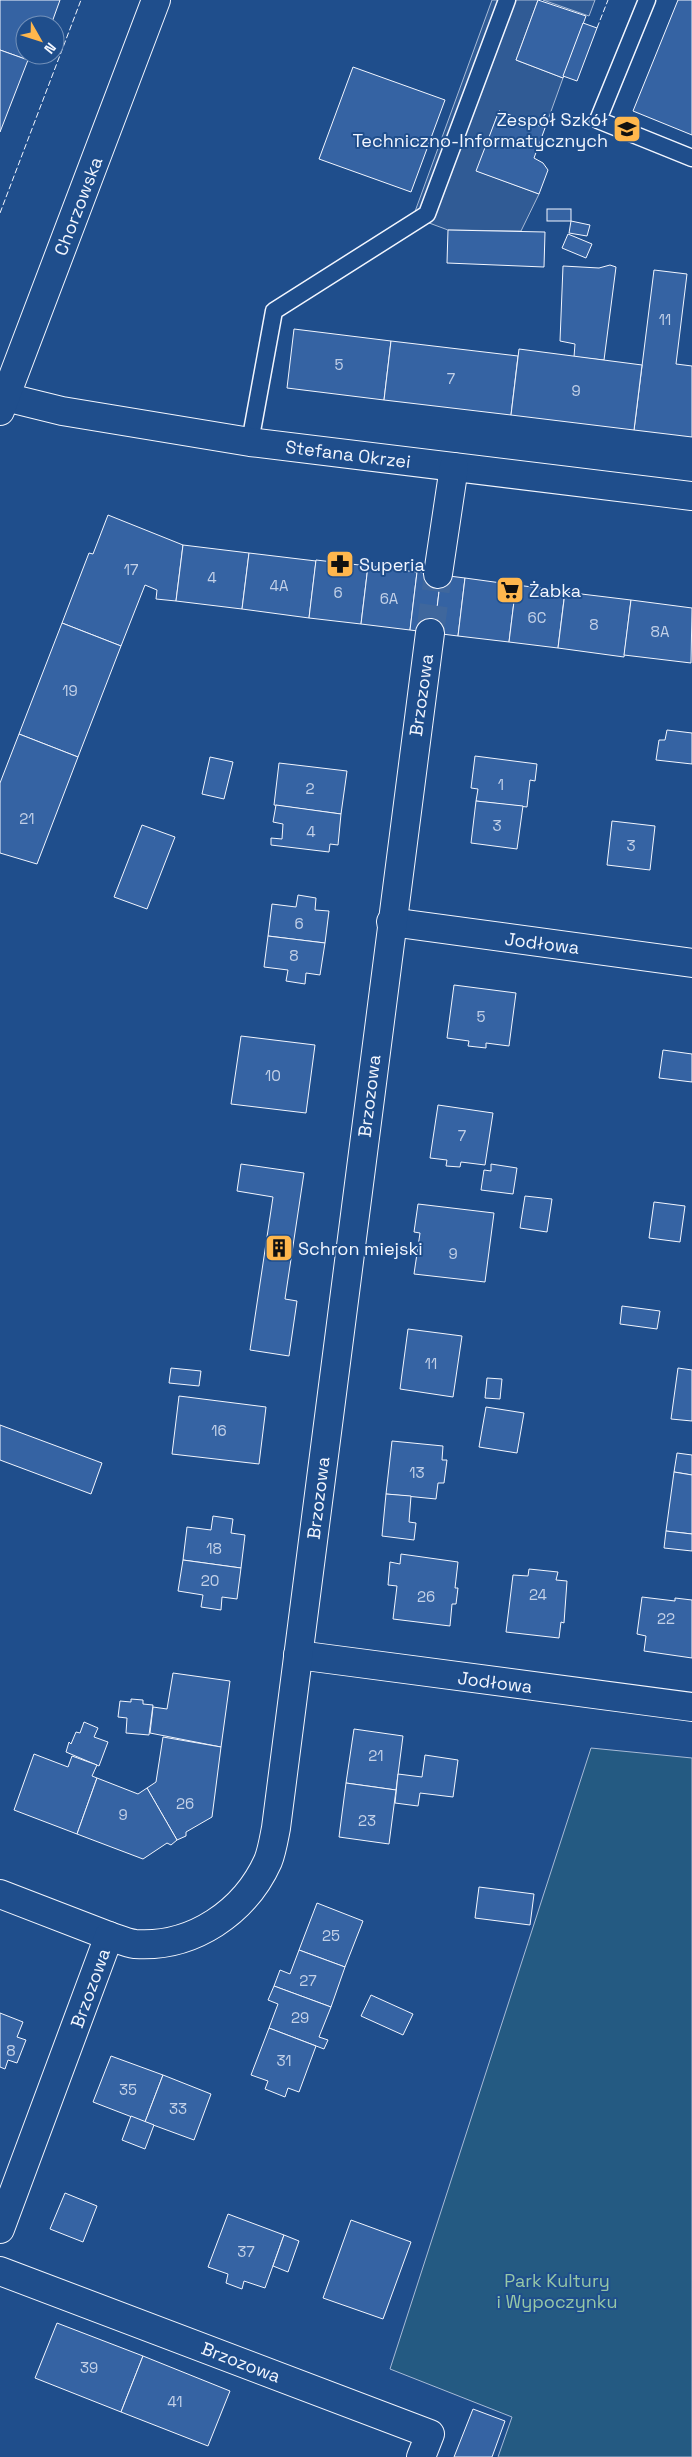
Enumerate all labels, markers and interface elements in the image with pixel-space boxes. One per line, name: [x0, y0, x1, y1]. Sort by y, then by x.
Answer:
north arrow: [15, 15, 65, 65]
text: N: [40, 39, 60, 57]
place label: Zespół Szkół Techniczno-Informatycznych: [352, 108, 608, 152]
school or university icon: Zespół Szkół Techniczno-Informatycznych: [612, 114, 642, 144]
street label: Chorzowska: [49, 153, 107, 259]
house number: 11: [659, 310, 671, 329]
house number: 5: [335, 355, 344, 374]
house number: 7: [447, 369, 455, 388]
house number: 9: [571, 381, 581, 400]
street label: Stefana Okrzei: [284, 435, 412, 473]
pharmacy icon: Superia: [325, 549, 355, 579]
place label: Superia: [359, 553, 425, 576]
house number: 17: [124, 560, 138, 579]
house number: 4: [207, 568, 217, 587]
supermarket icon: Żabka: [495, 575, 525, 605]
house number: 4A: [270, 576, 289, 595]
place label: Żabka: [529, 579, 581, 602]
house number: 6: [333, 583, 343, 602]
house number: 6A: [380, 589, 399, 608]
house number: 6C: [528, 608, 546, 627]
house number: 8: [589, 615, 599, 634]
house number: 8A: [651, 622, 670, 641]
street label: Brzozowa: [404, 652, 438, 738]
house number: 19: [62, 681, 78, 700]
house number: 1: [498, 775, 504, 794]
house number: 2: [305, 779, 315, 798]
house number: 21: [19, 809, 35, 828]
house number: 3: [492, 816, 502, 835]
house number: 4: [306, 822, 316, 841]
house number: 3: [626, 836, 636, 855]
house number: 6: [294, 914, 304, 933]
street label: Jodłowa: [503, 927, 581, 959]
house number: 8: [289, 946, 299, 965]
house number: 5: [477, 1007, 486, 1026]
street label: Brzozowa: [353, 1053, 385, 1139]
house number: 10: [265, 1066, 281, 1085]
house number: 7: [458, 1126, 466, 1145]
building icon: Schron miejski: [264, 1233, 294, 1263]
place label: Schron miejski: [298, 1237, 423, 1260]
house number: 9: [448, 1244, 458, 1263]
house number: 11: [425, 1354, 437, 1373]
house number: 16: [211, 1421, 227, 1440]
street label: Brzozowa: [302, 1455, 334, 1541]
house number: 13: [409, 1463, 425, 1482]
house number: 18: [206, 1539, 222, 1558]
house number: 20: [201, 1571, 219, 1590]
house number: 24: [529, 1585, 547, 1604]
house number: 26: [417, 1587, 435, 1606]
house number: 22: [657, 1609, 675, 1628]
street label: Jodłowa: [456, 1666, 534, 1698]
house number: 21: [368, 1746, 384, 1765]
house number: 26: [176, 1794, 194, 1813]
house number: 9: [118, 1805, 128, 1824]
house number: 23: [358, 1811, 376, 1830]
house number: 25: [322, 1926, 340, 1945]
street label: Brzozowa: [65, 1945, 115, 2031]
house number: 27: [299, 1971, 317, 1990]
house number: 29: [291, 2008, 309, 2027]
house number: 8: [6, 2041, 16, 2060]
house number: 31: [276, 2051, 292, 2070]
house number: 35: [119, 2080, 137, 2099]
house number: 33: [169, 2099, 187, 2118]
house number: 37: [237, 2242, 255, 2261]
park label: Park Kultury i Wypoczynku: [497, 2269, 617, 2313]
street label: Brzozowa: [198, 2336, 284, 2388]
house number: 39: [80, 2358, 98, 2377]
house number: 41: [167, 2392, 183, 2411]

